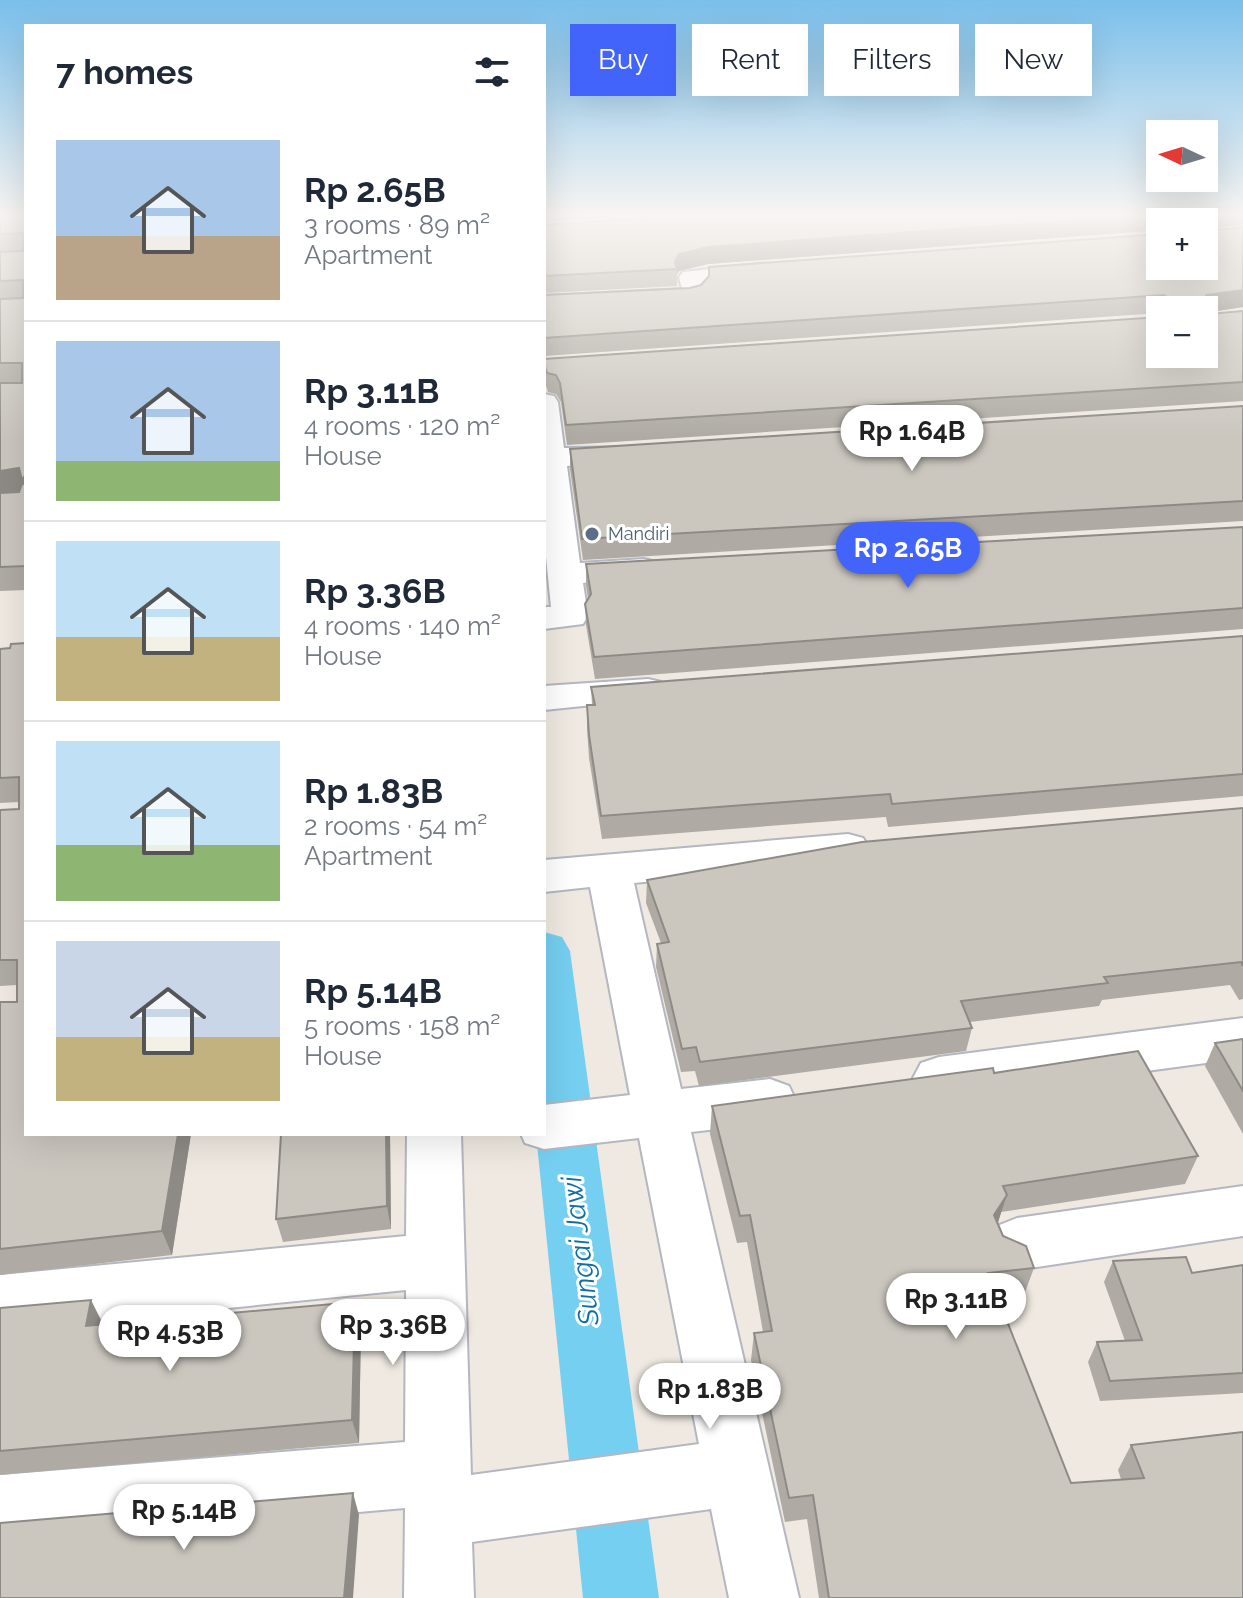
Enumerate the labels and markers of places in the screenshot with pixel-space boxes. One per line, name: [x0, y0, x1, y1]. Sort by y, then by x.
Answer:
pin: Rp 1.64B: [829, 405, 995, 473]
pin: Rp 2.65B: [825, 522, 991, 590]
place label: Mandiri: [608, 523, 669, 544]
marker: Mandiri: [583, 525, 601, 543]
pin: Rp 3.11B: [873, 1273, 1039, 1341]
pin: Rp 3.36B: [310, 1299, 476, 1367]
pin: Rp 4.53B: [87, 1305, 253, 1373]
pin: Rp 1.83B: [627, 1363, 793, 1431]
pin: Rp 5.14B: [101, 1484, 267, 1552]

